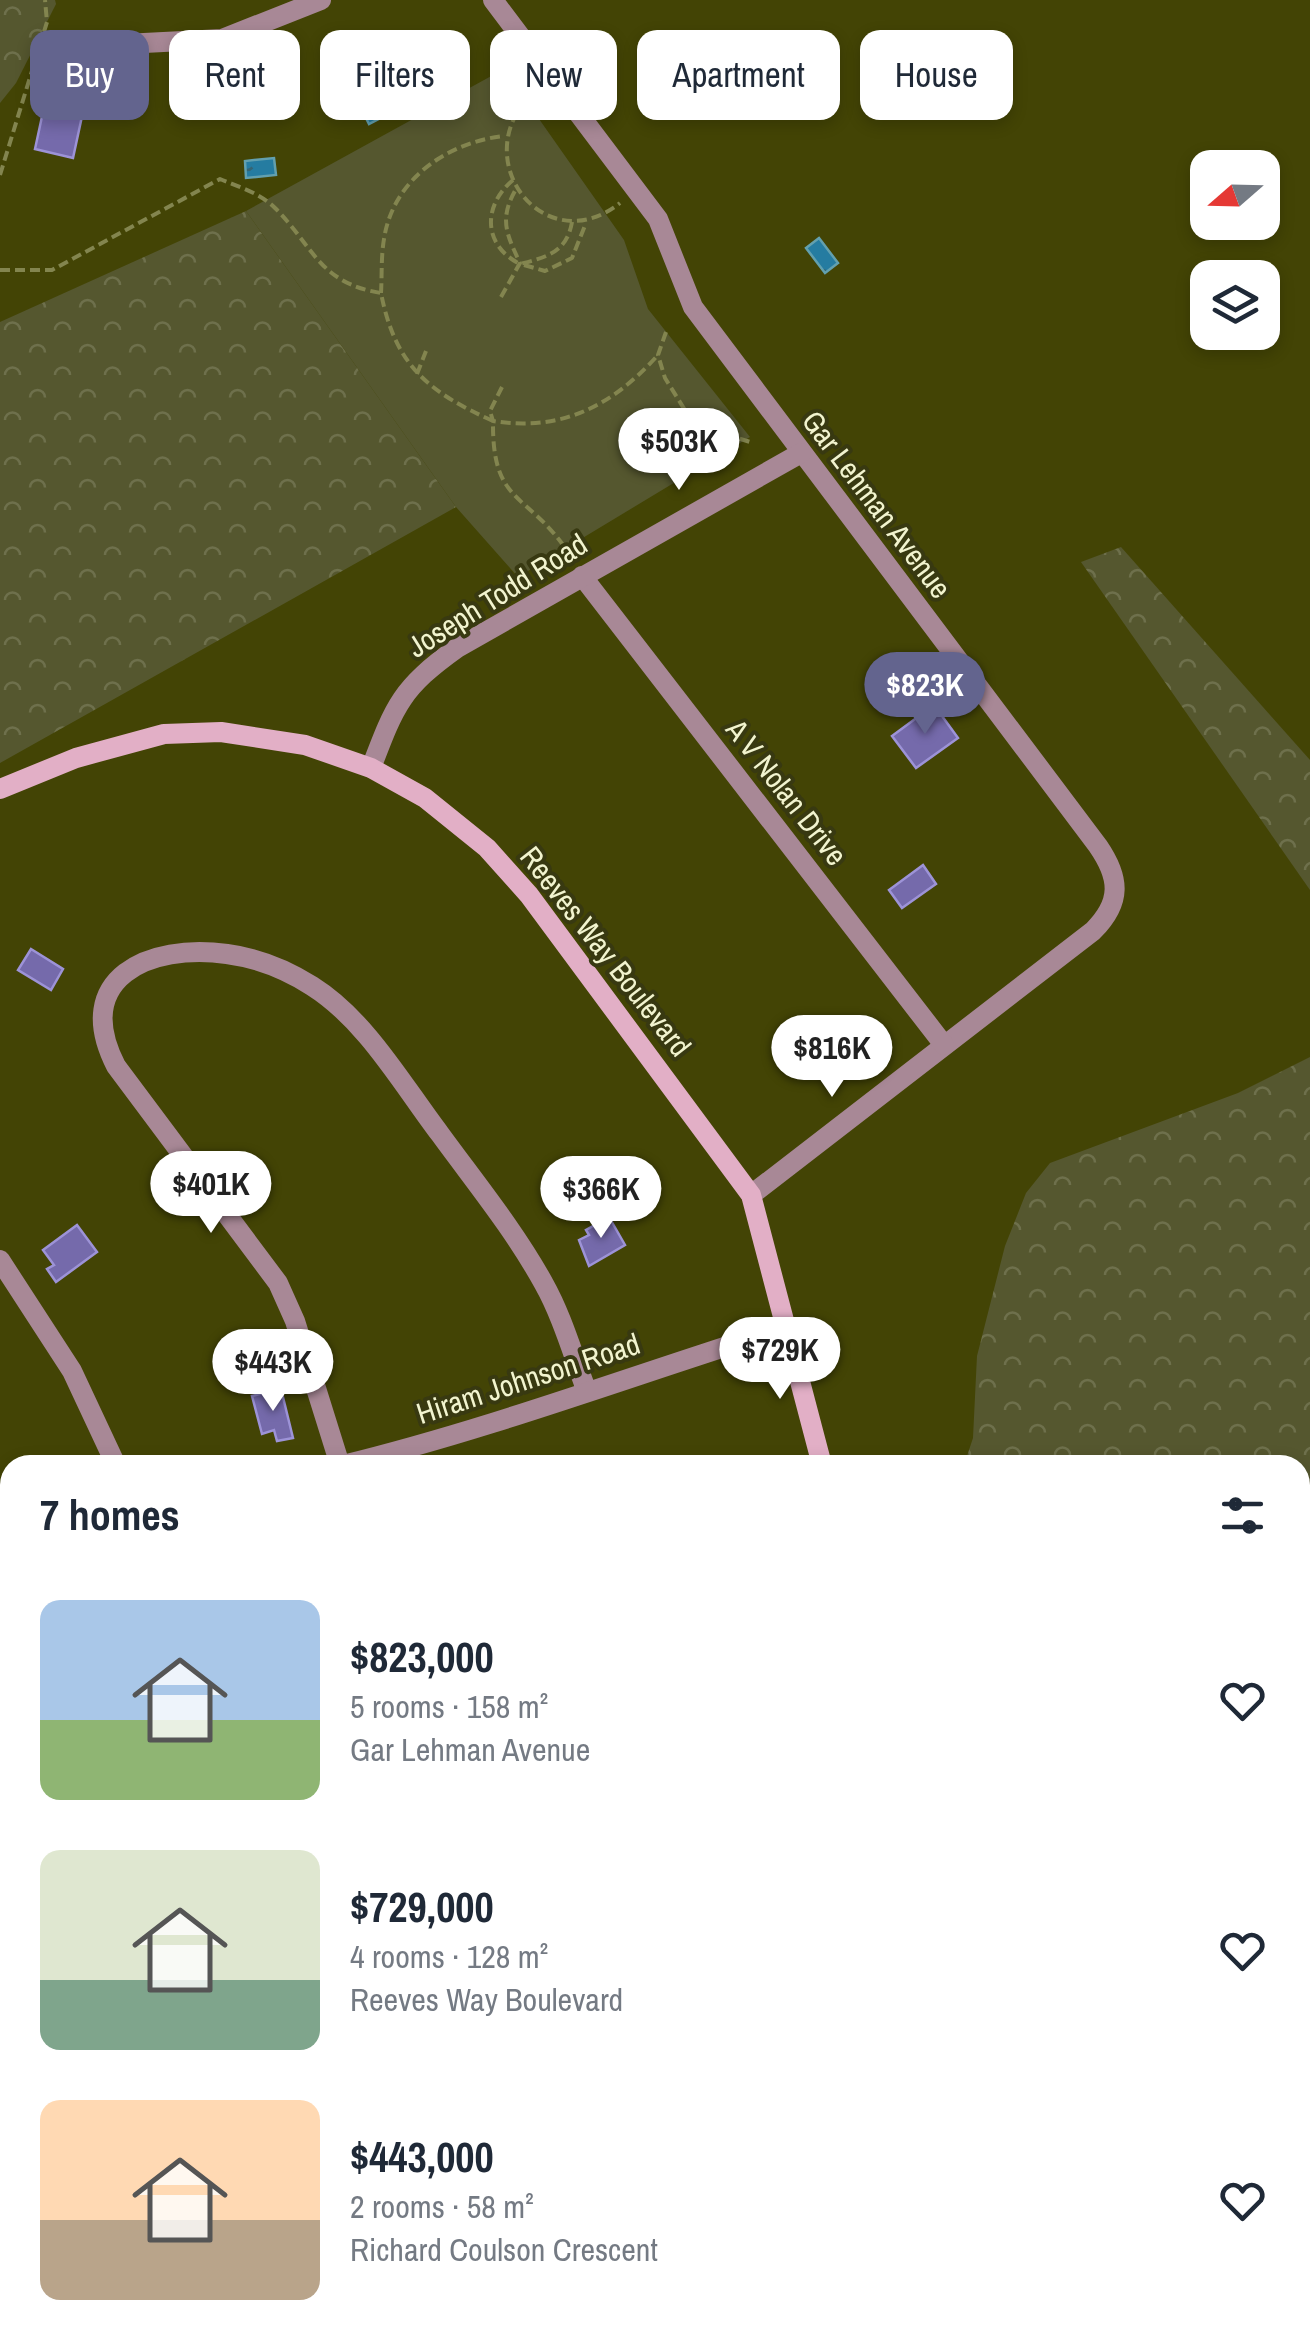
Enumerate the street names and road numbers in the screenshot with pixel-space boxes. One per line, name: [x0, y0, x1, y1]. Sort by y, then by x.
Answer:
street label: Gar Lehman Avenue: [793, 402, 961, 606]
street label: Joseph Todd Road: [400, 524, 594, 666]
street label: A V Nolan Drive: [717, 710, 857, 873]
street label: Reeves Way Boulevard: [511, 838, 701, 1064]
street label: Hiram Johnson Road: [411, 1323, 645, 1433]

